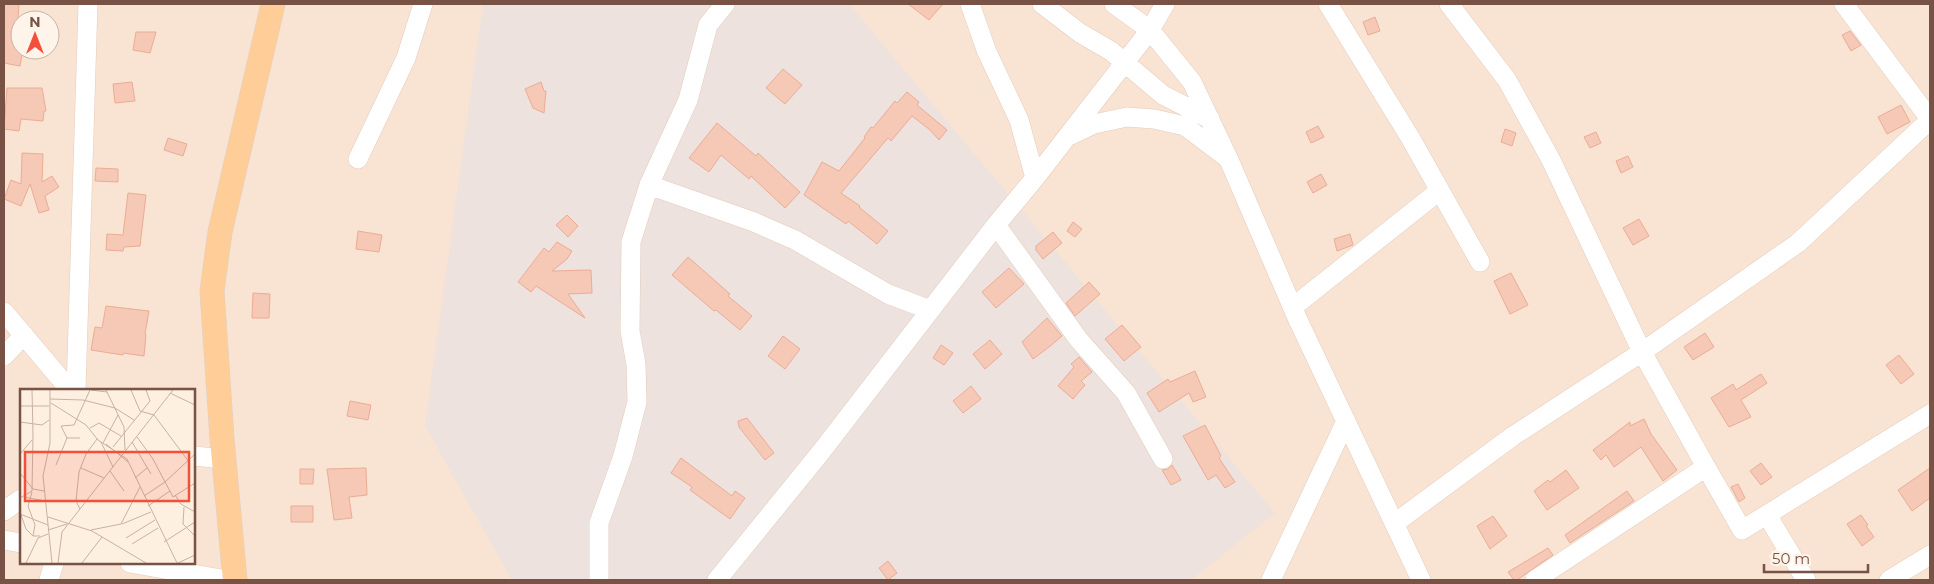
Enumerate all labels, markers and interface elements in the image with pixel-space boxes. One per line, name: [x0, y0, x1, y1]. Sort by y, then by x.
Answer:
north arrow: [10, 10, 60, 60]
text: N: [29, 13, 41, 31]
inset map: [20, 389, 195, 564]
scale bar: [1764, 542, 1868, 574]
text: 50 m: [1772, 549, 1810, 568]

